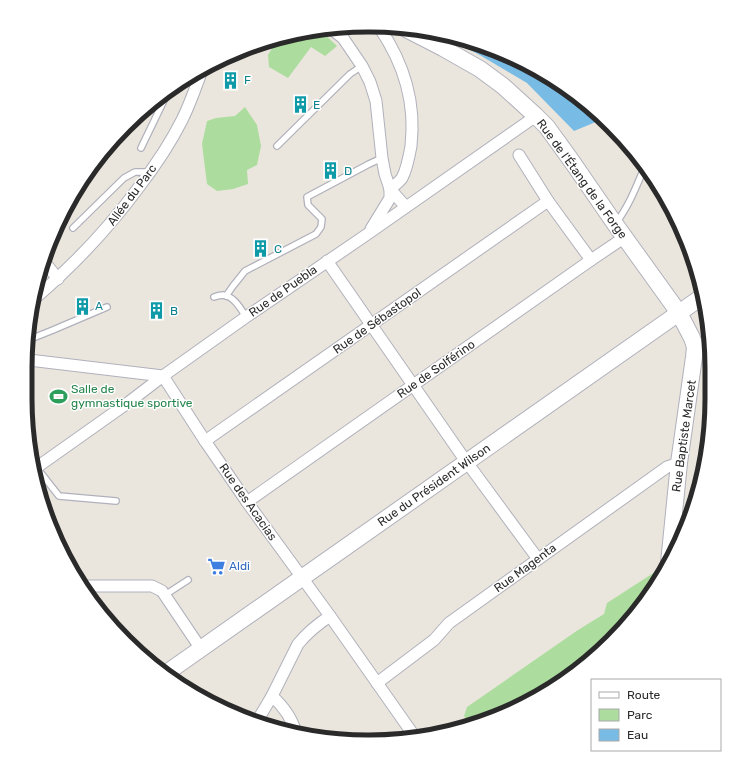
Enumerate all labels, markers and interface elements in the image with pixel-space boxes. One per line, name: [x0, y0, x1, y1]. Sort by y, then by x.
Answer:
building icon: F: [221, 70, 241, 90]
place label: F: [244, 73, 251, 87]
building icon: E: [290, 95, 310, 115]
place label: E: [313, 98, 320, 112]
street label: Rue de l'Étang de la Forge: [534, 117, 630, 242]
street label: Allée du Parc: [104, 161, 160, 228]
building icon: D: [321, 161, 341, 181]
place label: D: [344, 164, 352, 178]
building icon: C: [251, 239, 271, 259]
place label: C: [274, 242, 282, 256]
street label: Rue de Puebla: [246, 262, 320, 320]
street label: Rue de Sébastopol: [330, 285, 424, 357]
building icon: A: [72, 296, 92, 316]
place label: A: [95, 299, 103, 313]
building icon: B: [147, 301, 167, 321]
place label: B: [170, 304, 178, 318]
street label: Rue de Solférino: [394, 337, 478, 401]
street label: Rue Baptiste Marcet: [669, 379, 699, 493]
place label: Salle de gymnastique sportive: [71, 382, 193, 410]
sports icon: Salle de gymnastique sportive: [48, 386, 68, 406]
street label: Rue du Président Wilson: [375, 441, 493, 529]
street label: Rue des Acacias: [216, 461, 280, 543]
street label: Rue Magenta: [491, 541, 559, 595]
supermarket icon: Aldi: [206, 556, 226, 576]
place label: Aldi: [229, 559, 250, 573]
legend: [591, 679, 721, 751]
text: Route: [627, 688, 661, 702]
text: Parc: [627, 708, 653, 722]
text: Eau: [627, 728, 648, 742]

